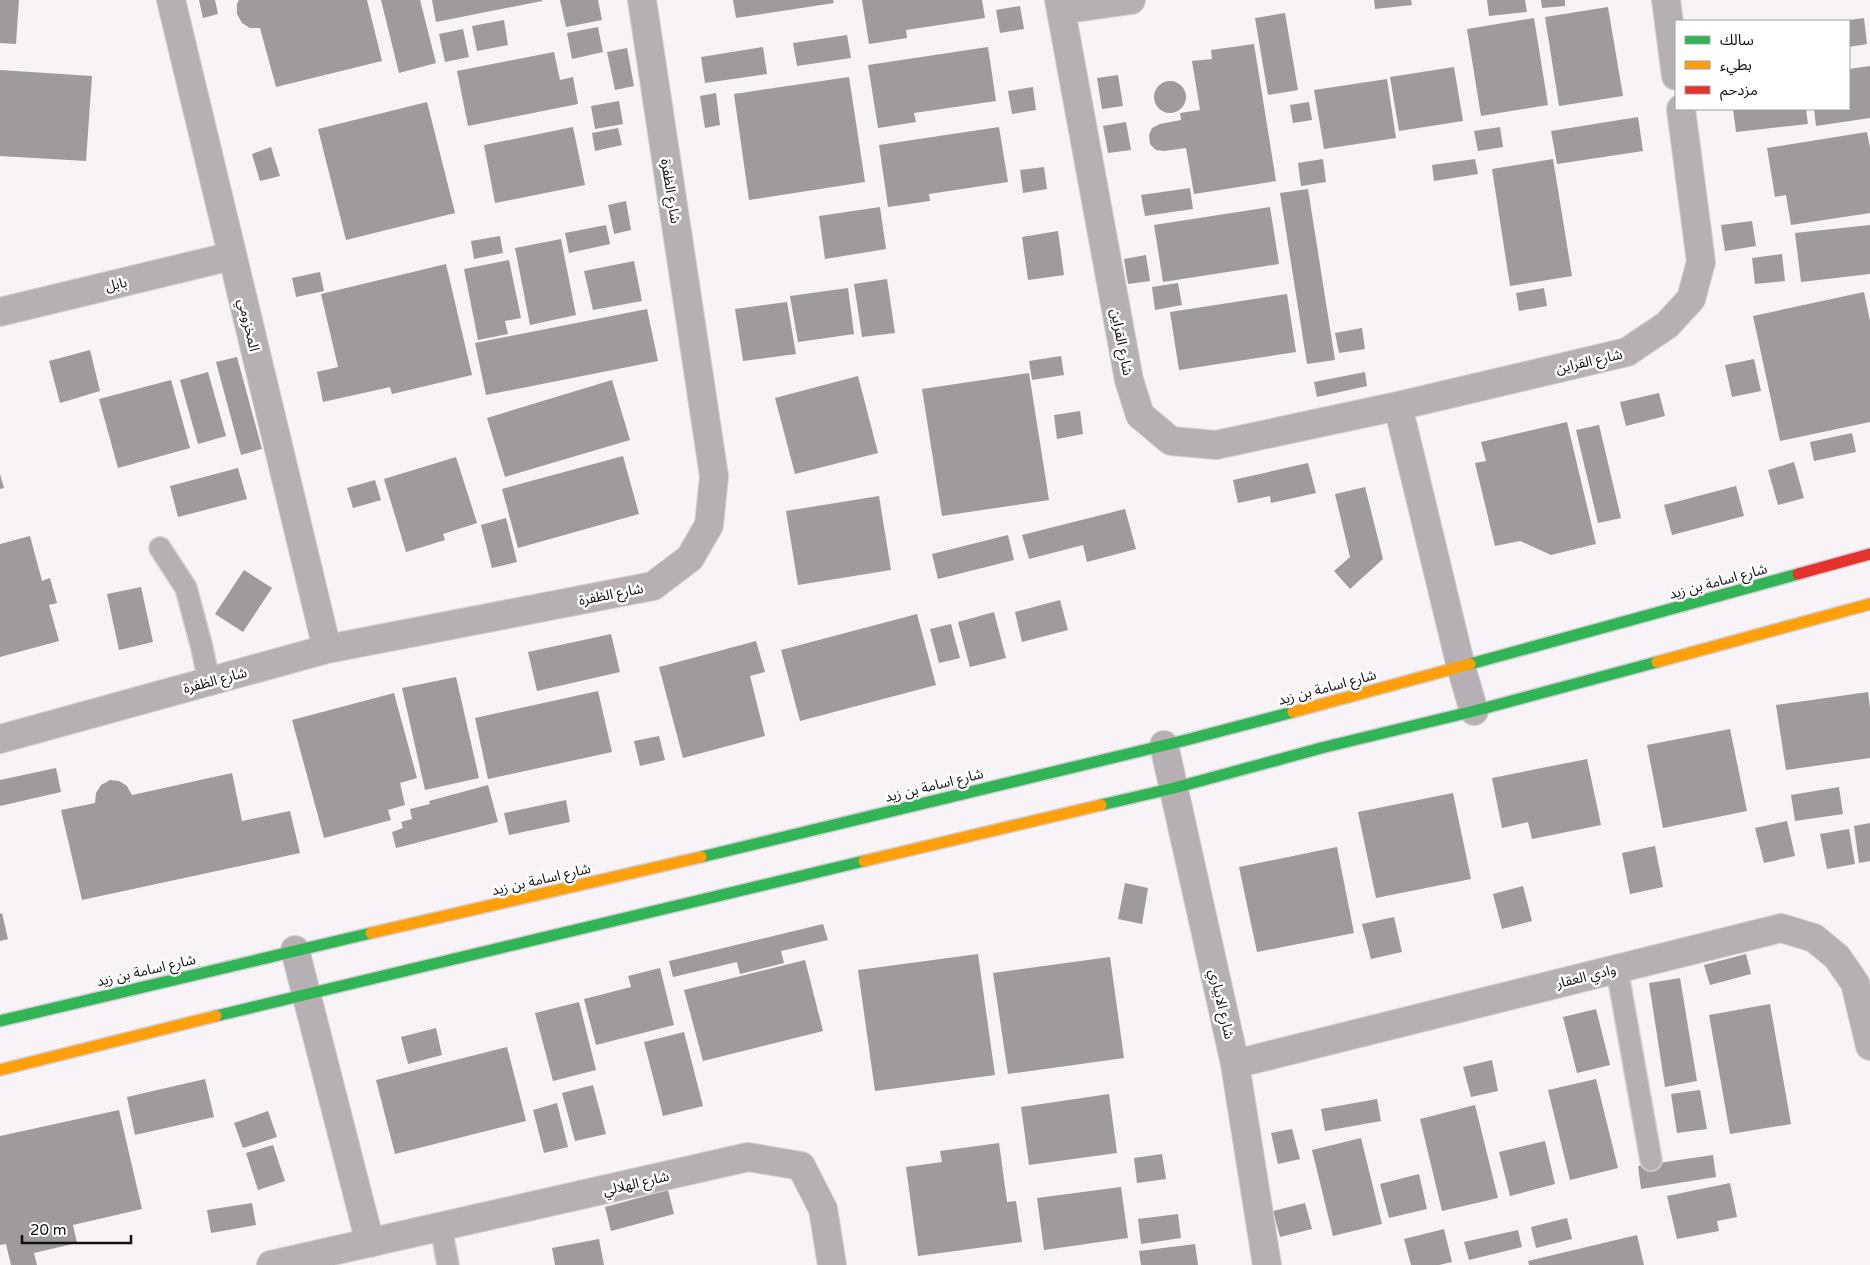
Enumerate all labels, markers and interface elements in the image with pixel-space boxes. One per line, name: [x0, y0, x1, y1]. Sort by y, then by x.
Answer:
legend: [1675, 20, 1850, 110]
text: سالك: [1720, 31, 1754, 49]
text: بطيء: [1720, 56, 1752, 76]
text: مزدحم: [1720, 81, 1758, 101]
street label: شارع الظفرة: [655, 157, 684, 225]
street label: بابل: [104, 274, 129, 295]
street label: المخزومي: [232, 297, 263, 354]
street label: شارع القراين: [1105, 307, 1136, 377]
street label: شارع القراين: [1554, 346, 1625, 379]
street label: شارع اسامة بن زيد: [1667, 560, 1770, 605]
street label: شارع الظفرة: [577, 580, 645, 611]
street label: شارع الظفرة: [181, 664, 249, 699]
street label: شارع اسامة بن زيد: [1276, 666, 1379, 711]
street label: شارع اسامة بن زيد: [883, 765, 986, 808]
street label: شارع اسامة بن زيد: [490, 860, 593, 901]
street label: شارع اسامة بن زيد: [95, 951, 198, 992]
street label: وادي العقار: [1554, 961, 1618, 995]
street label: شارع الابياري: [1203, 967, 1238, 1041]
street label: شارع الهلالي: [601, 1168, 671, 1202]
scale bar: [22, 1212, 131, 1244]
text: 20 m: [30, 1221, 67, 1239]

